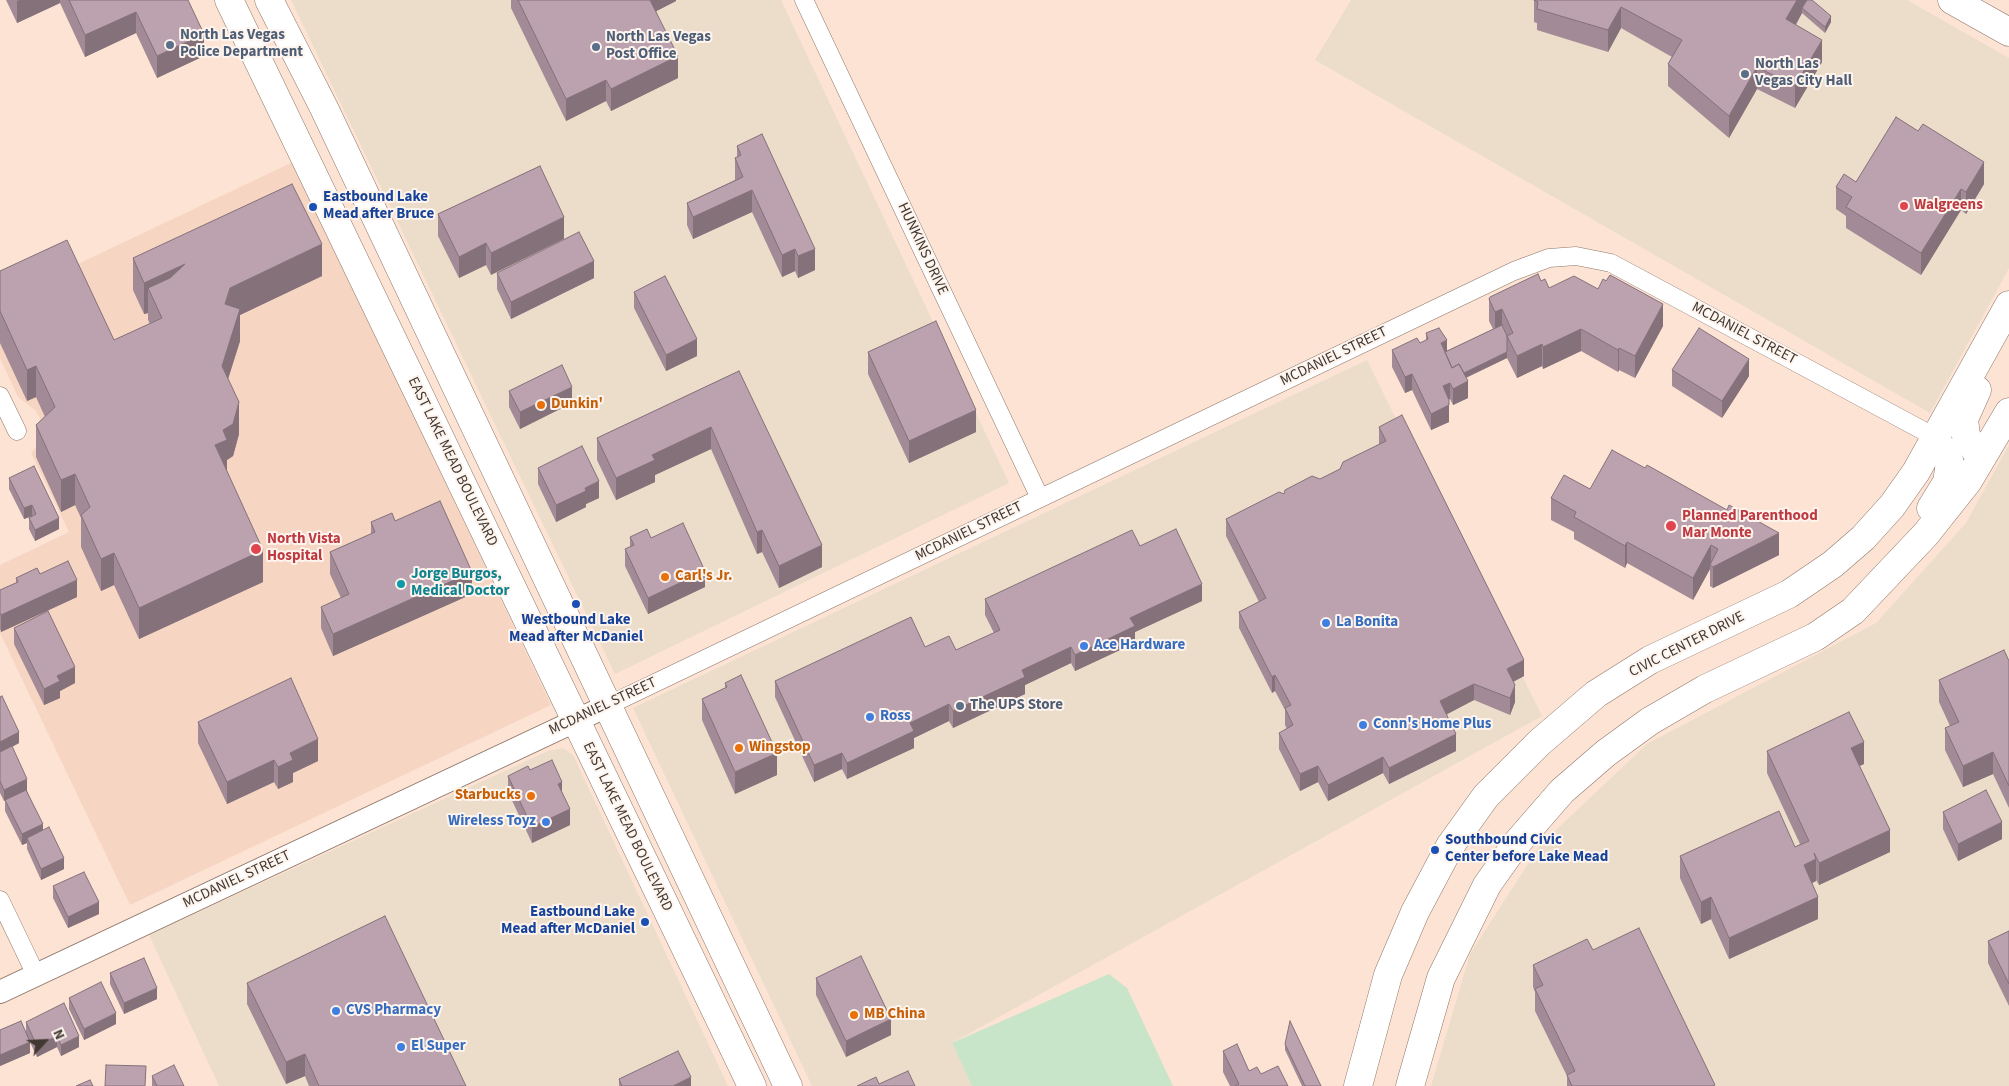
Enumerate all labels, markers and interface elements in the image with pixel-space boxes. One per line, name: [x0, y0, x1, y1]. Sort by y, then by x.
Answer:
place label: North Las Vegas Police Department: [180, 27, 303, 62]
place label: North Las Vegas Post Office: [606, 29, 711, 64]
marker: North Las Vegas Police Department: [164, 39, 176, 51]
marker: North Las Vegas Post Office: [590, 41, 602, 53]
place label: North Las Vegas City Hall: [1755, 56, 1852, 91]
marker: North Las Vegas City Hall: [1739, 68, 1751, 80]
place label: Eastbound Lake Mead after Bruce: [323, 189, 434, 224]
place label: Walgreens: [1914, 197, 1983, 215]
street label: HUNKINS DRIVE: [893, 200, 951, 298]
marker: Walgreens: [1898, 200, 1910, 212]
marker: Eastbound Lake Mead after Bruce: [307, 201, 319, 213]
street label: MCDANIEL STREET: [1688, 299, 1800, 369]
street label: MCDANIEL STREET: [1278, 323, 1390, 391]
street label: EAST LAKE MEAD BOULEVARD: [403, 374, 501, 550]
place label: Dunkin': [551, 396, 603, 414]
marker: Dunkin': [535, 399, 547, 411]
street label: MCDANIEL STREET: [913, 498, 1025, 566]
place label: Planned Parenthood Mar Monte: [1682, 508, 1818, 543]
marker: Planned Parenthood Mar Monte: [1664, 519, 1678, 533]
place label: North Vista Hospital: [267, 531, 341, 566]
marker: North Vista Hospital: [249, 542, 263, 556]
place label: Jorge Burgos, Medical Doctor: [411, 566, 509, 601]
place label: Carl's Jr.: [675, 568, 733, 586]
marker: Carl's Jr.: [659, 571, 671, 583]
marker: Jorge Burgos, Medical Doctor: [395, 578, 407, 590]
marker: Westbound Lake Mead after McDaniel: [570, 598, 582, 610]
street label: CIVIC CENTER DRIVE: [1626, 608, 1748, 682]
place label: Westbound Lake Mead after McDaniel: [509, 612, 643, 647]
place label: La Bonita: [1336, 614, 1398, 632]
marker: La Bonita: [1320, 617, 1332, 629]
place label: Ace Hardware: [1094, 637, 1185, 655]
marker: Ace Hardware: [1078, 640, 1090, 652]
street label: MCDANIEL STREET: [546, 674, 660, 740]
place label: The UPS Store: [970, 697, 1063, 715]
marker: The UPS Store: [954, 700, 966, 712]
place label: Ross: [880, 708, 911, 726]
marker: Ross: [864, 711, 876, 723]
place label: Conn's Home Plus: [1373, 716, 1492, 734]
marker: Conn's Home Plus: [1357, 719, 1369, 731]
street label: EAST LAKE MEAD BOULEVARD: [578, 739, 676, 915]
place label: Wingstop: [749, 739, 811, 757]
marker: Wingstop: [733, 742, 745, 754]
place label: Starbucks: [455, 787, 521, 805]
marker: Starbucks: [525, 790, 537, 802]
place label: Wireless Toyz: [448, 813, 536, 831]
marker: Wireless Toyz: [540, 816, 552, 828]
place label: Southbound Civic Center before Lake Mead: [1445, 832, 1608, 867]
marker: Southbound Civic Center before Lake Mead: [1429, 844, 1441, 856]
street label: MCDANIEL STREET: [180, 847, 294, 913]
place label: Eastbound Lake Mead after McDaniel: [501, 904, 635, 939]
marker: Eastbound Lake Mead after McDaniel: [639, 916, 651, 928]
place label: CVS Pharmacy: [346, 1002, 441, 1020]
marker: CVS Pharmacy: [330, 1005, 342, 1017]
place label: MB China: [864, 1006, 925, 1024]
marker: MB China: [848, 1009, 860, 1021]
north arrow: [20, 1016, 70, 1066]
text: N: [48, 1026, 70, 1043]
place label: El Super: [411, 1038, 466, 1056]
marker: El Super: [395, 1041, 407, 1053]

